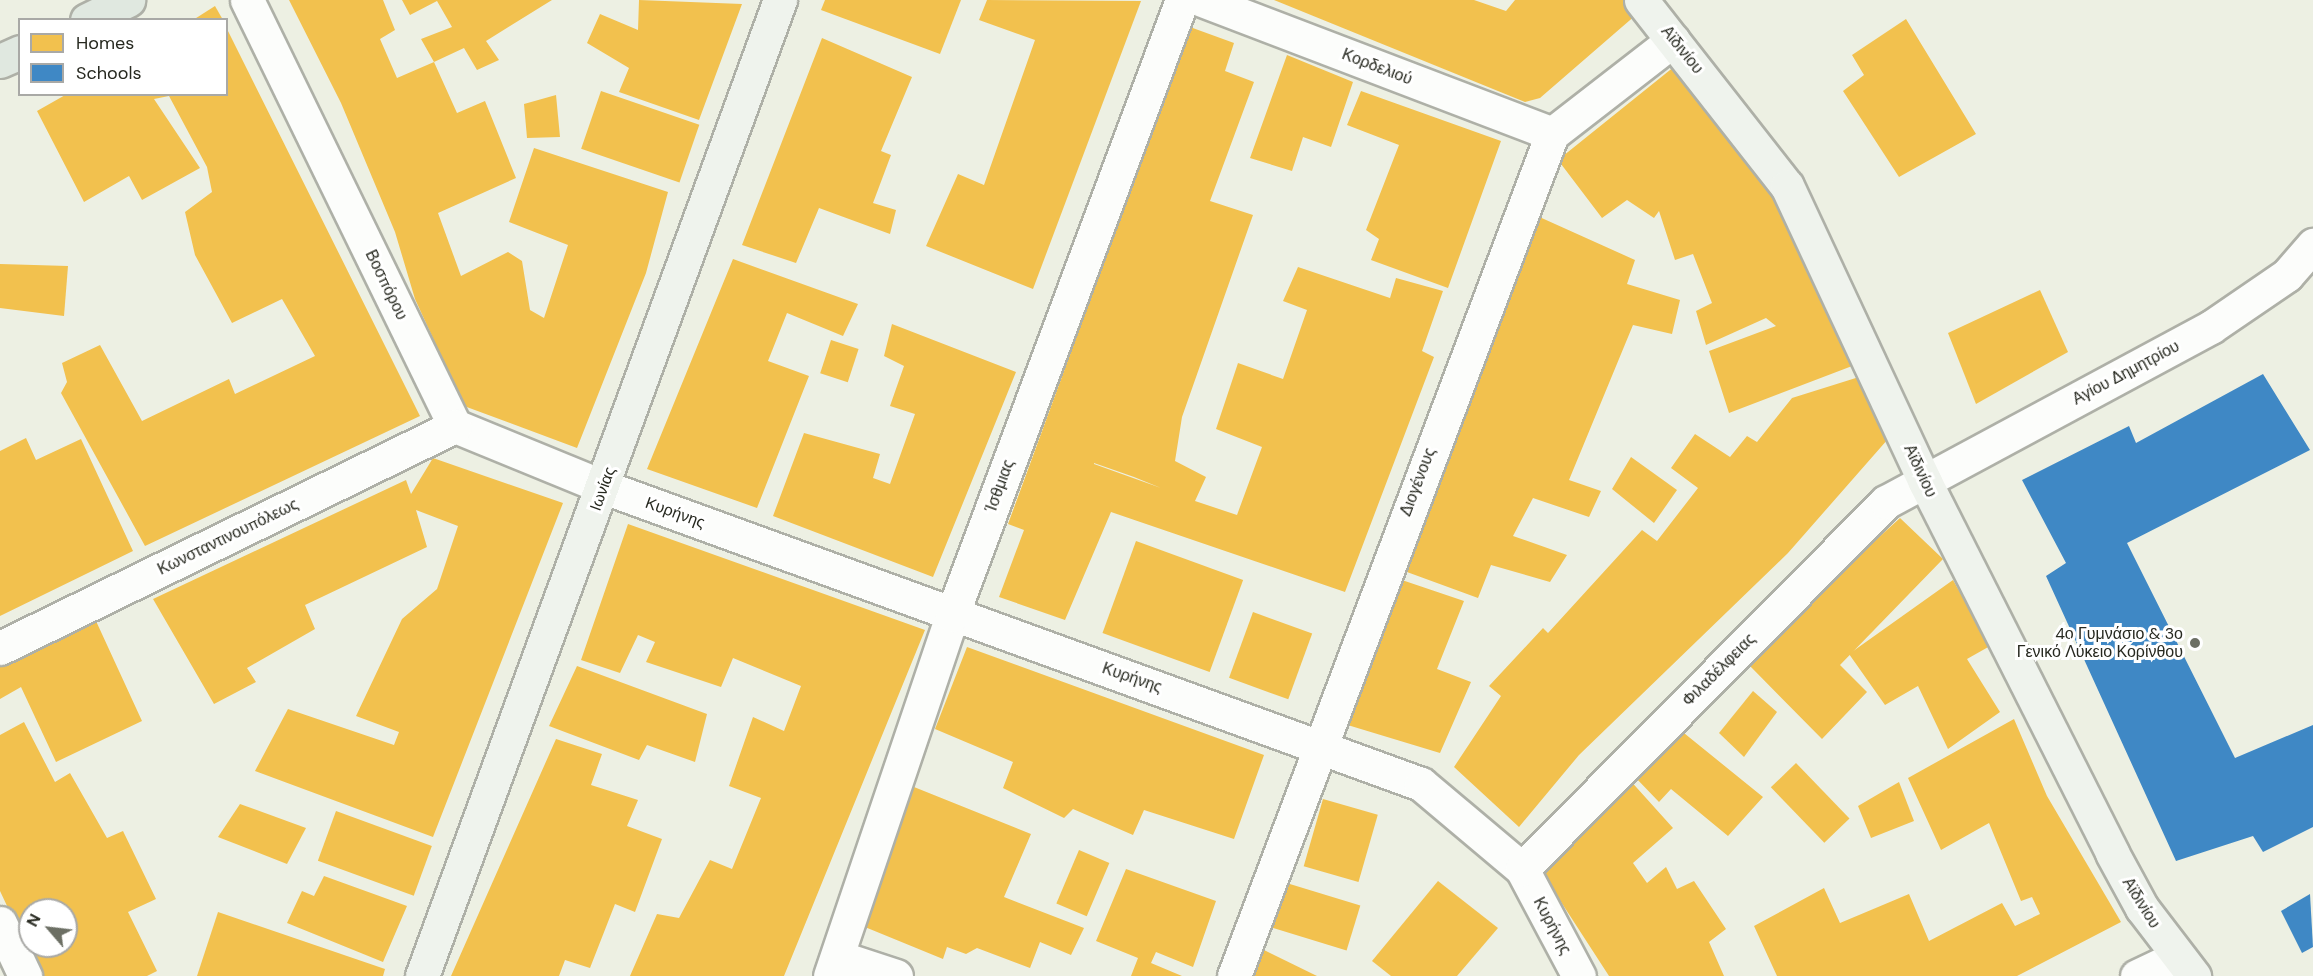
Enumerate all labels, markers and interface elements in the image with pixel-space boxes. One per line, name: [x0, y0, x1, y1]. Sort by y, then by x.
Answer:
legend: [18, 18, 228, 96]
street label: Αϊδινίου: [1657, 22, 1707, 78]
text: Homes: [76, 31, 134, 55]
street label: Κορδελιού: [1339, 45, 1415, 89]
text: Schools: [76, 61, 141, 85]
street label: Βοσπόρου: [361, 247, 411, 323]
street label: Αγίου Δημητρίου: [2069, 337, 2183, 409]
street label: Αϊδινίου: [1899, 442, 1941, 500]
street label: Διογένους: [1396, 445, 1440, 519]
street label: Ίσθμιας: [982, 457, 1018, 515]
street label: Ιωνίας: [586, 464, 620, 514]
street label: Κυρήνης: [643, 493, 707, 533]
street label: Κωνσταντινουπόλεως: [155, 495, 301, 579]
place label: 4ο Γυμνάσιο & 3ο Γενικό Λύκειο Κορίνθου: [2017, 624, 2183, 662]
street label: Φιλαδέλφειας: [1679, 630, 1759, 710]
marker: 4ο Γυμνάσιο & 3ο Γενικό Λύκειο Κορίνθου: [2188, 636, 2202, 650]
street label: Κυρήνης: [1100, 659, 1164, 697]
street label: Αϊδινίου: [2118, 874, 2164, 932]
street label: Κυρήνης: [1529, 894, 1575, 958]
north arrow: [18, 898, 78, 958]
text: N: [21, 910, 45, 930]

